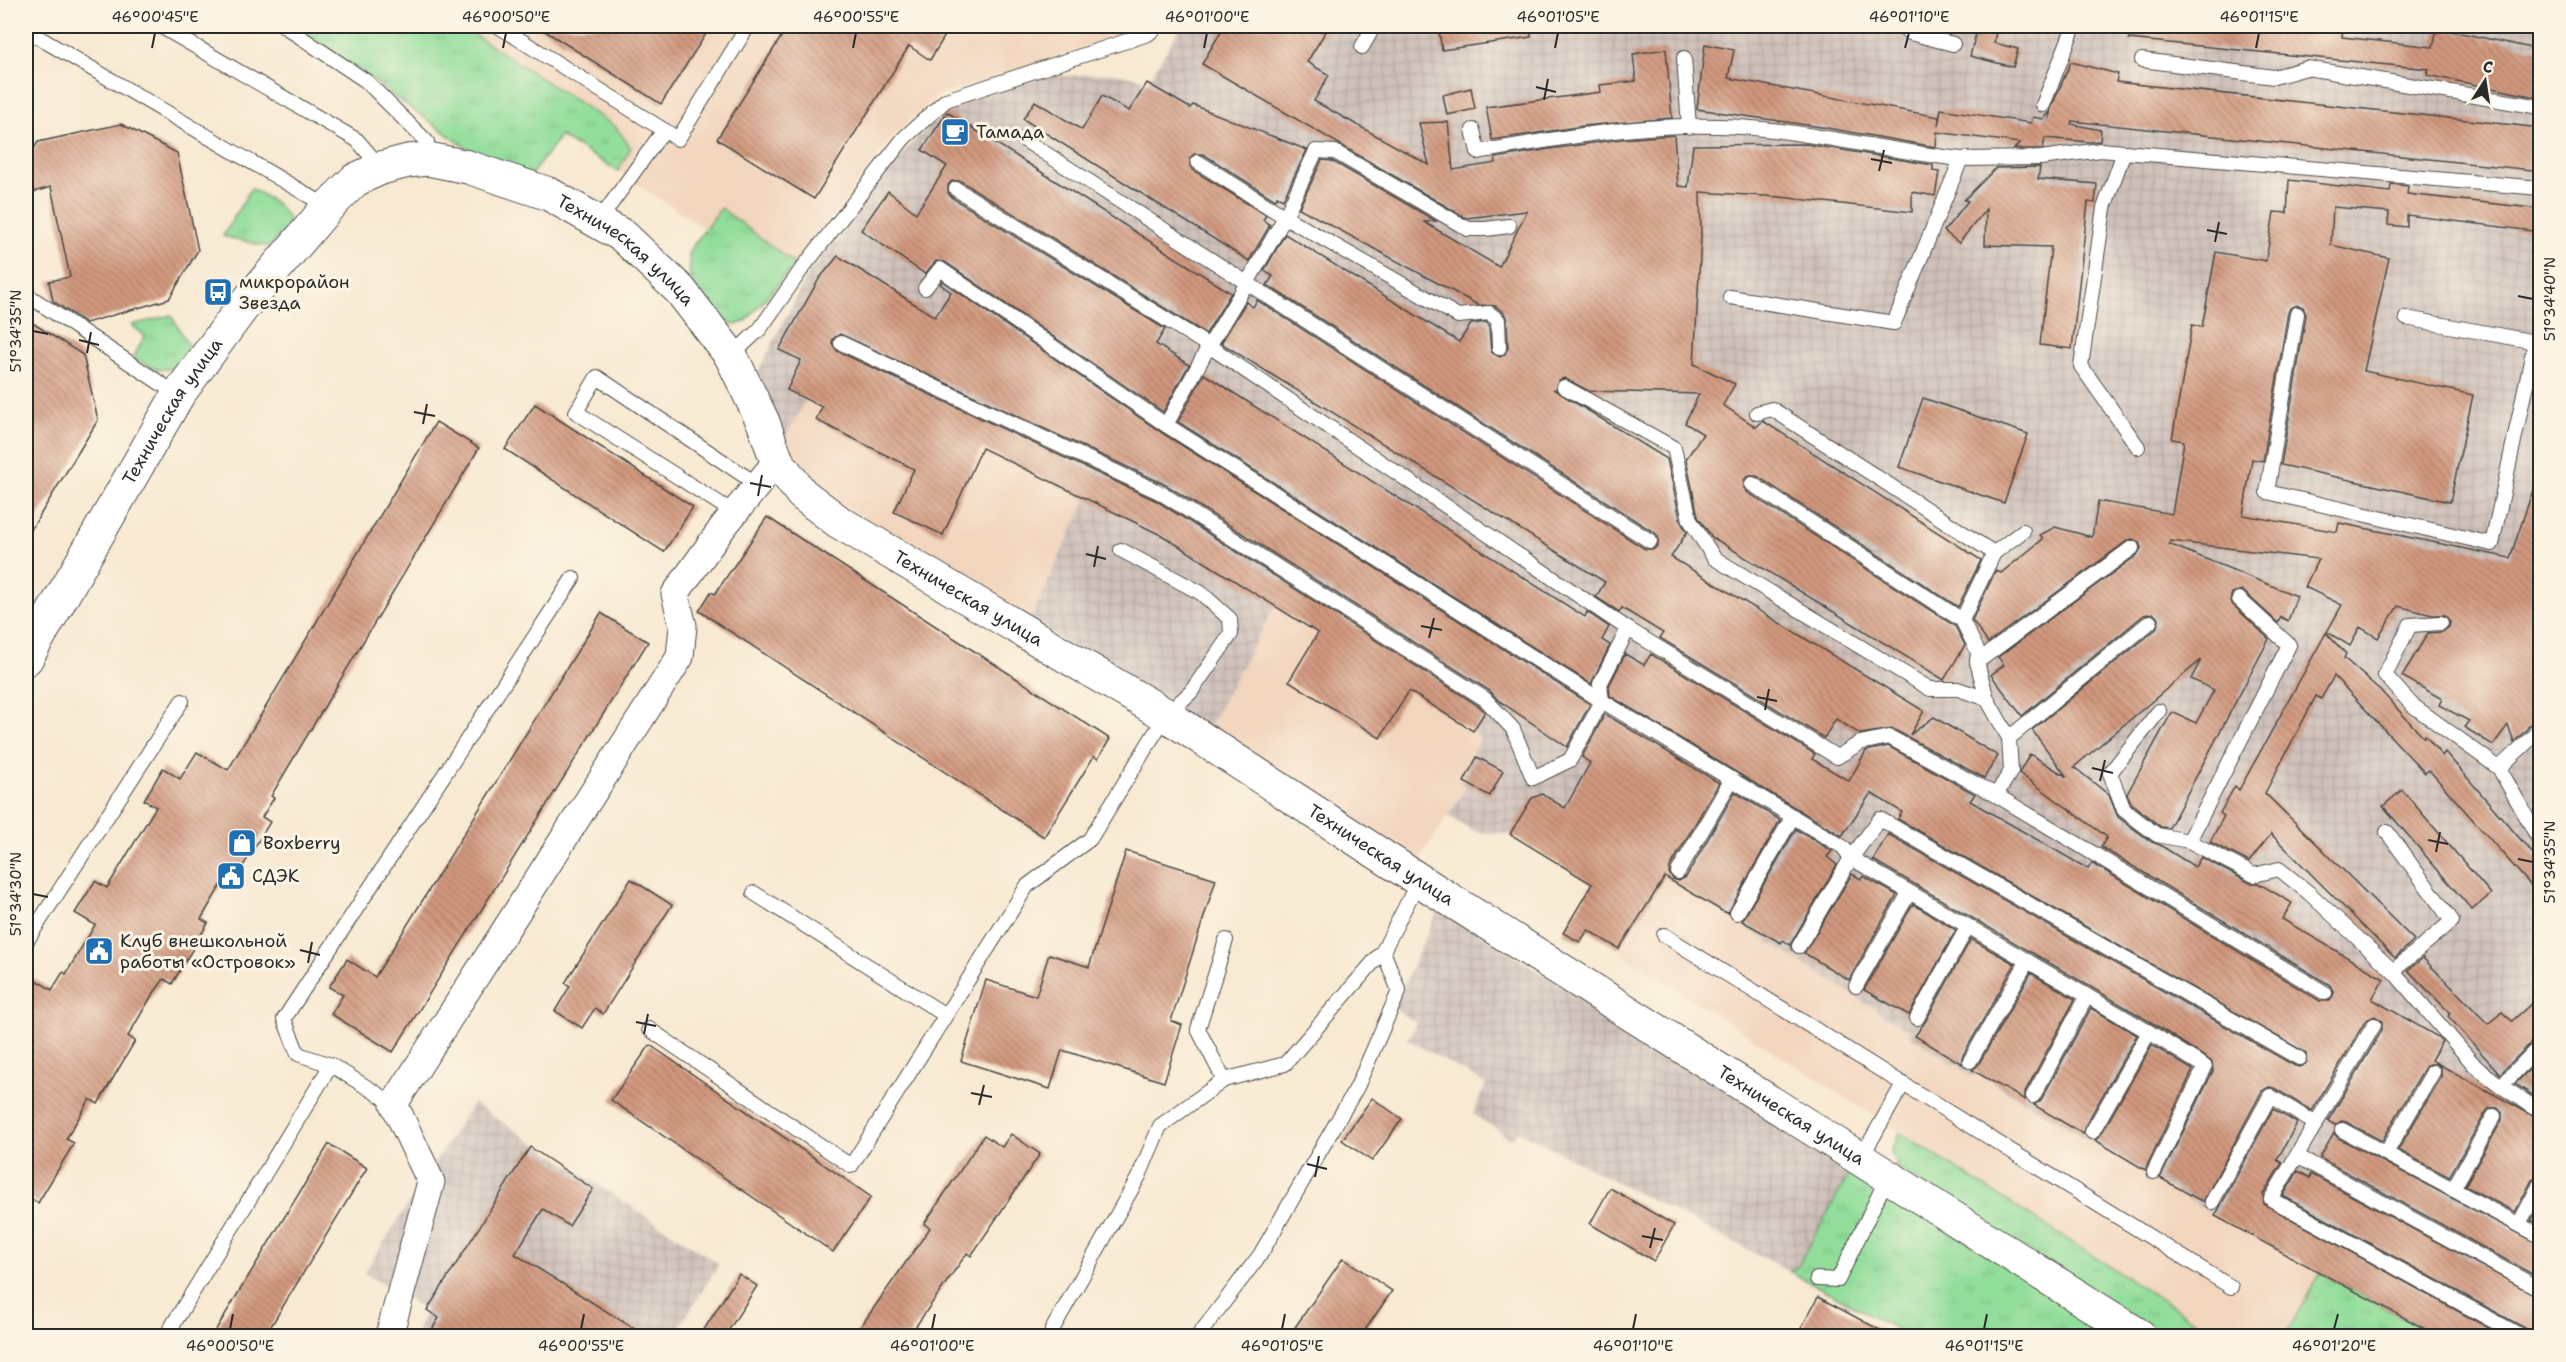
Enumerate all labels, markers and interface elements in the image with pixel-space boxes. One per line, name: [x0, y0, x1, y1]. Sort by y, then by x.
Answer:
text: 46°00'45"E: [111, 7, 199, 27]
text: 46°00'50"E: [462, 7, 550, 27]
text: 46°00'55"E: [813, 7, 899, 27]
text: 46°01'00"E: [1165, 7, 1249, 27]
text: 46°01'05"E: [1516, 7, 1600, 27]
text: 46°01'10"E: [1869, 7, 1949, 27]
text: 46°01'15"E: [2219, 7, 2299, 27]
north arrow: [2455, 51, 2515, 111]
text: С: [2481, 56, 2495, 78]
cafe icon: Тамада: [939, 116, 971, 148]
place label: Тамада: [976, 120, 1044, 144]
street label: Техническая улица: [553, 189, 700, 311]
text: 51°34'40"N: [2540, 257, 2560, 341]
place label: микрорайон Звезда: [239, 270, 350, 315]
bus stop icon: микрорайон Звезда: [202, 276, 234, 308]
text: 51°34'35"N: [6, 290, 26, 372]
street label: Техническая улица: [117, 333, 228, 489]
street label: Техническая улица: [889, 545, 1047, 652]
street label: Техническая улица: [1303, 799, 1459, 911]
text: 51°34'35"N: [2540, 821, 2560, 903]
shop icon: Boxberry: [226, 827, 258, 859]
place label: Boxberry: [263, 831, 341, 855]
text: 51°34'30"N: [6, 852, 26, 936]
public building icon: СДЭК: [215, 860, 247, 892]
place label: СДЭК: [252, 864, 300, 888]
place label: Клуб внешкольной работы «Островок»: [120, 929, 296, 974]
public building icon: Клуб внешкольной работы «Островок»: [83, 935, 115, 967]
street label: Техническая улица: [1713, 1060, 1869, 1171]
text: 46°00'50"E: [186, 1336, 274, 1356]
text: 46°00'55"E: [538, 1336, 624, 1356]
text: 46°01'00"E: [890, 1336, 974, 1356]
text: 46°01'05"E: [1240, 1336, 1324, 1356]
text: 46°01'10"E: [1593, 1336, 1673, 1356]
text: 46°01'15"E: [1944, 1336, 2024, 1356]
text: 46°01'20"E: [2292, 1336, 2376, 1356]

